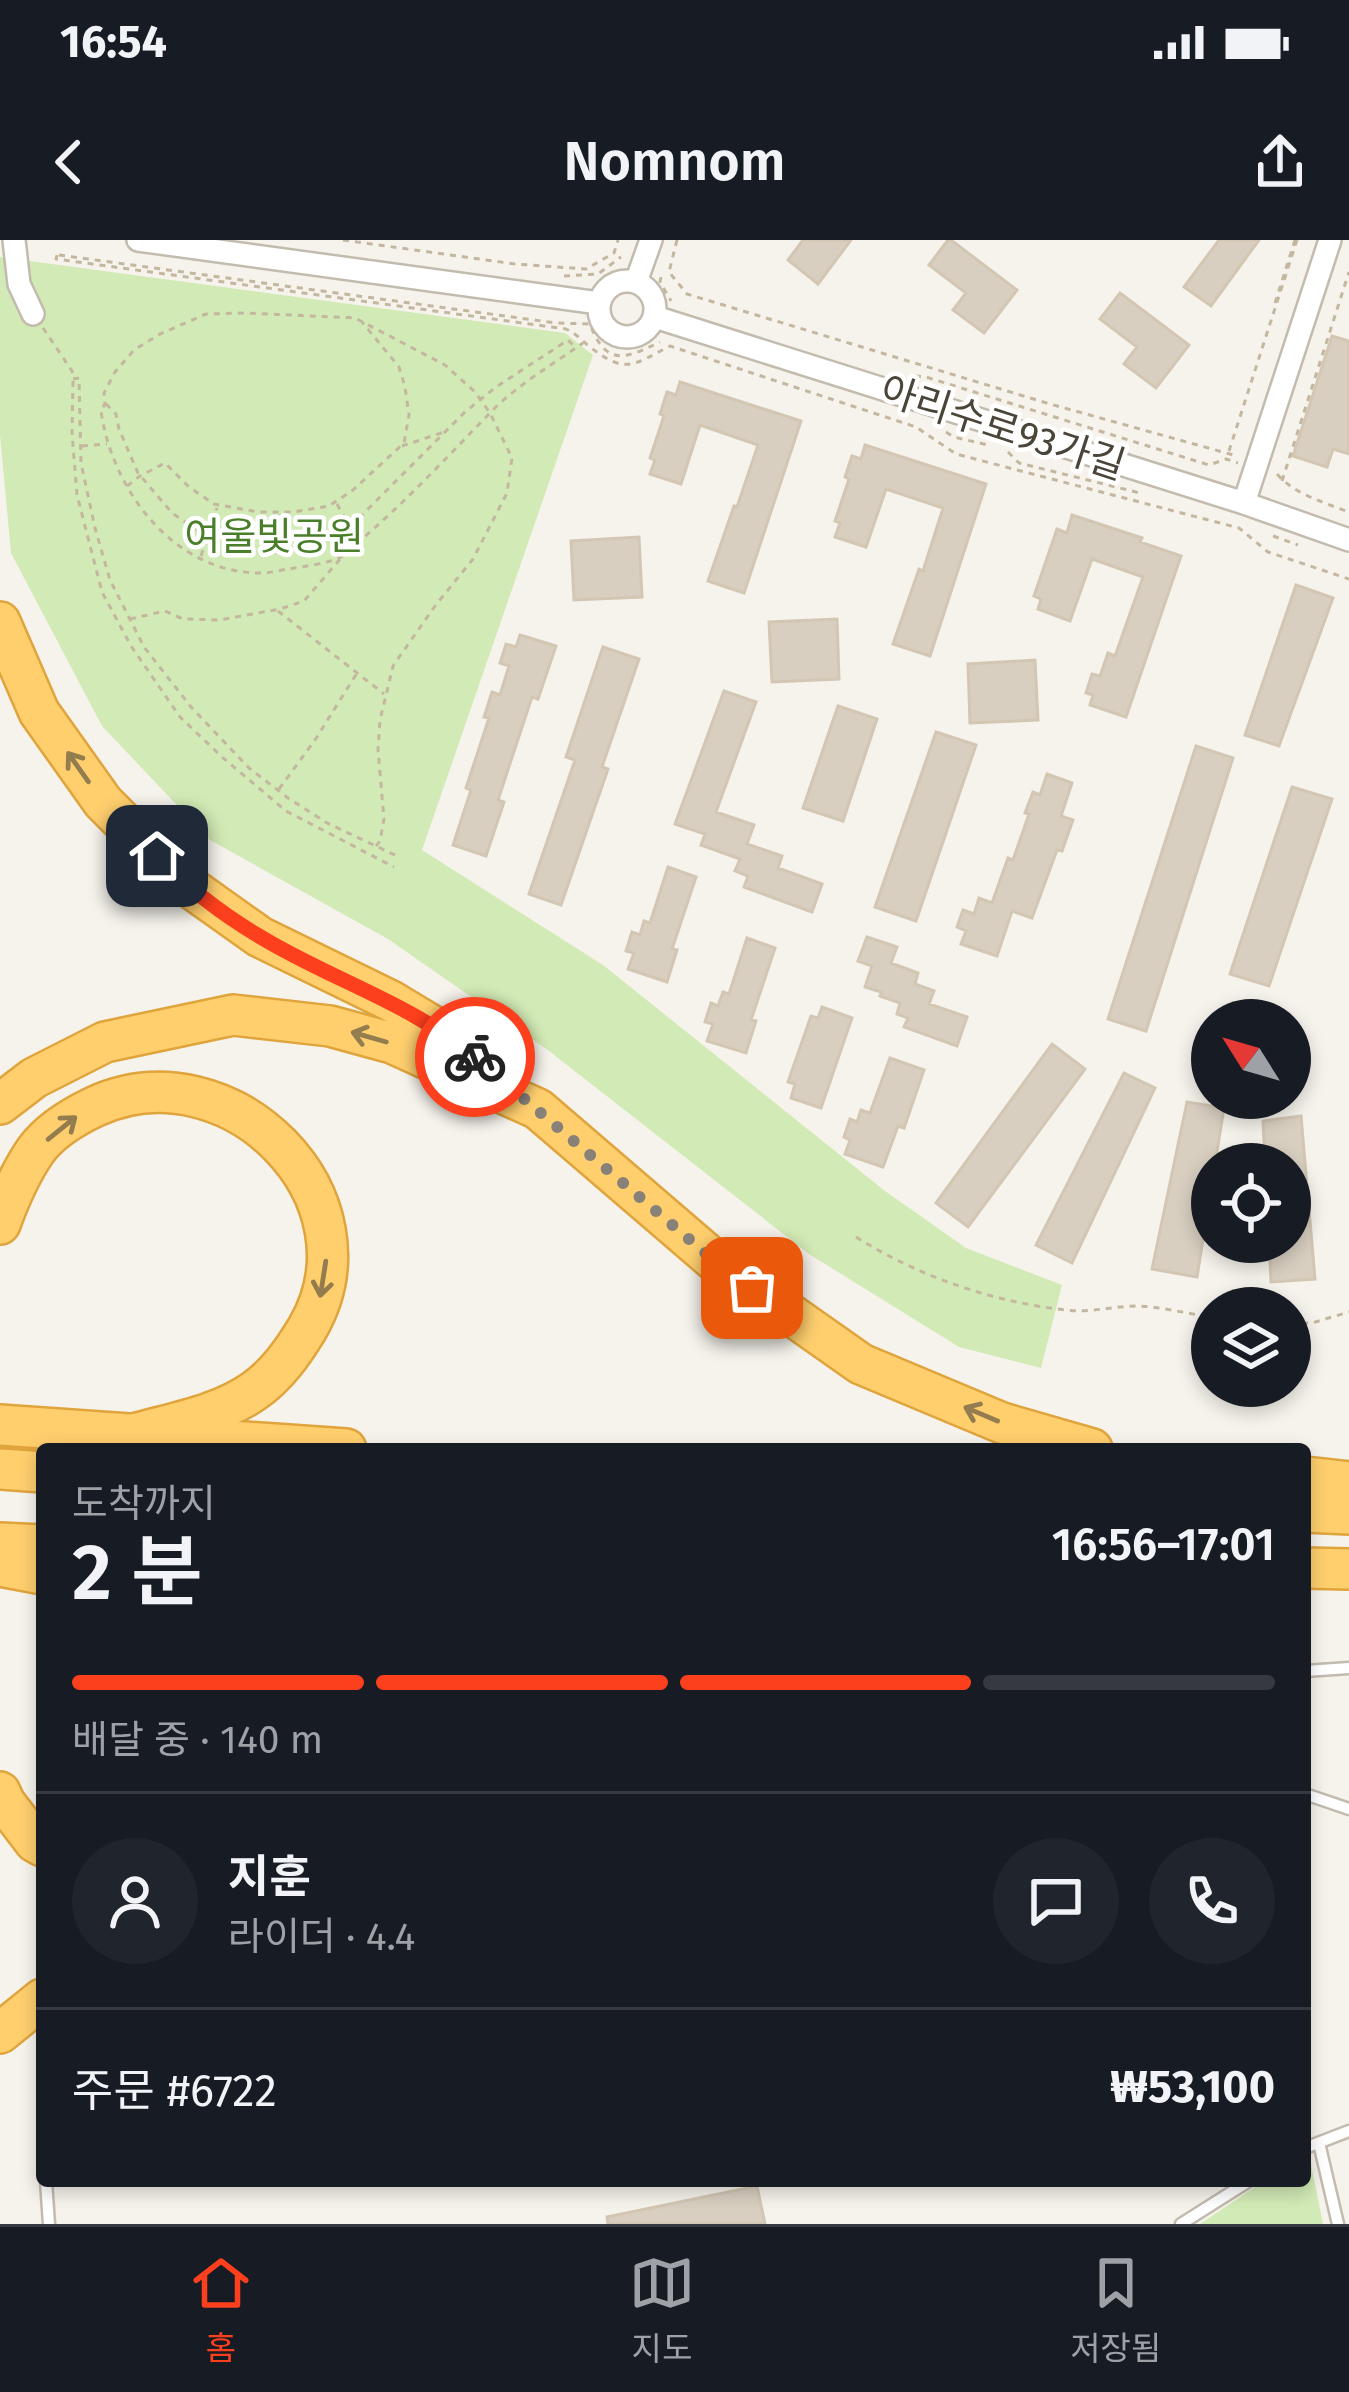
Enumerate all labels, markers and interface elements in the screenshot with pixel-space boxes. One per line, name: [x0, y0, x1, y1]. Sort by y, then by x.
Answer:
text: 16:54: [60, 15, 167, 69]
icon: back: [36, 129, 102, 195]
icon: share: [1247, 129, 1313, 195]
text: Nomnom: [564, 130, 786, 194]
street label: 아리수로93가길: [875, 367, 1131, 489]
park label: 여울빛공원: [184, 514, 364, 560]
one-way arrow: [66, 751, 91, 784]
pin: [106, 805, 208, 907]
icon: home: [124, 823, 190, 889]
courier: [415, 997, 535, 1117]
north arrow: [1191, 999, 1311, 1119]
map controls: [1191, 999, 1311, 1407]
one-way arrow: [350, 1024, 388, 1046]
icon: bike: [442, 1024, 508, 1090]
one-way arrow: [45, 1115, 77, 1142]
button: locate: [1191, 1143, 1311, 1263]
pin: [701, 1237, 803, 1339]
icon: bag: [719, 1255, 785, 1321]
one-way arrow: [311, 1259, 334, 1298]
button: layers: [1191, 1287, 1311, 1407]
one-way arrow: [963, 1402, 1000, 1423]
text: 도착까지: [72, 1481, 216, 1527]
text: 16:56–17:01: [1052, 1518, 1275, 1572]
text: 2 분: [72, 1526, 203, 1620]
text: 배달 중 · 140 m: [72, 1717, 323, 1763]
button: person: [72, 1838, 198, 1964]
button: chat: [993, 1838, 1119, 1964]
button: phone: [1149, 1838, 1275, 1964]
text: 지훈: [228, 1850, 311, 1904]
text: 라이더 · 4.4: [228, 1914, 415, 1960]
text: ₩53,100: [1110, 2060, 1275, 2114]
text: 주문 #6722: [72, 2064, 277, 2118]
tab: 홈: [188, 2250, 254, 2370]
tab: 지도: [629, 2250, 695, 2370]
tab: 저장됨: [1070, 2250, 1161, 2370]

